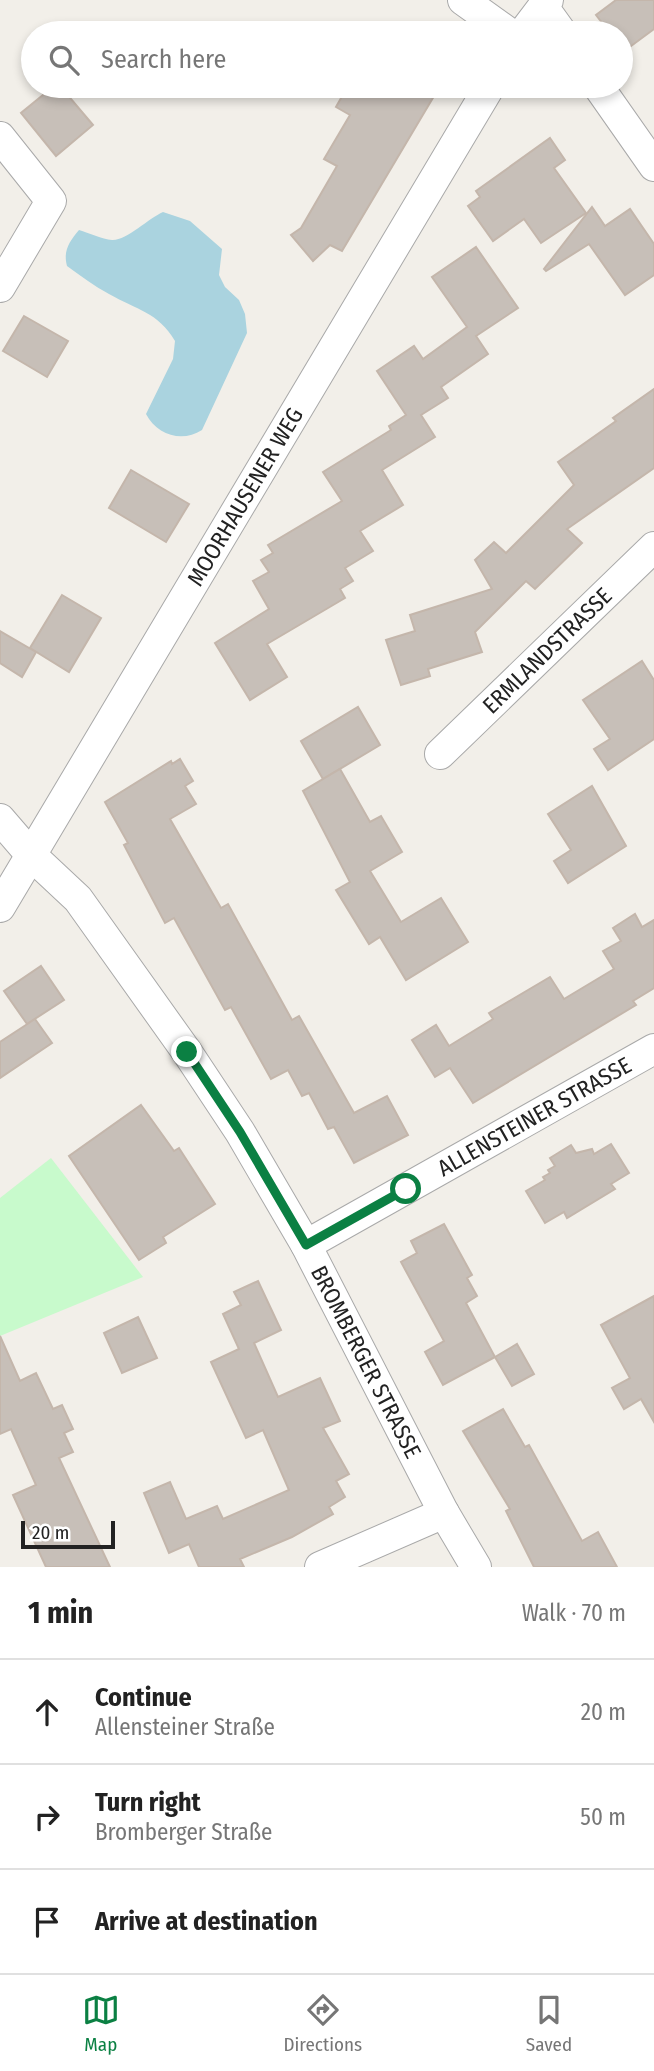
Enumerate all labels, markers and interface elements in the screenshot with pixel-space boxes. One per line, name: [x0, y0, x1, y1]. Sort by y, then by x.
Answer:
search box: [21, 21, 633, 98]
icon: search: [45, 41, 83, 79]
text: Search here: [101, 44, 226, 75]
street label: MOORHAUSENER WEG: [181, 402, 309, 591]
street label: ERMLANDSTRASSE: [477, 582, 618, 719]
route end: [171, 1036, 202, 1067]
street label: ALLENSTEINER STRASSE: [432, 1051, 636, 1182]
route start: [390, 1173, 421, 1204]
street label: BROMBERGER STRASSE: [305, 1261, 427, 1463]
scale bar: [21, 1518, 116, 1550]
text: 20 m: [32, 1521, 69, 1544]
text: 1 min: [28, 1595, 93, 1631]
text: Walk · 70 m: [522, 1599, 626, 1627]
text: Continue: [95, 1682, 192, 1713]
icon: ahead: [28, 1693, 66, 1731]
text: 20 m: [581, 1698, 626, 1726]
text: Allensteiner Straße: [95, 1713, 275, 1741]
text: Turn right: [95, 1787, 201, 1818]
icon: right: [28, 1798, 66, 1836]
text: 50 m: [580, 1803, 626, 1831]
text: Bromberger Straße: [95, 1818, 272, 1846]
icon: arrive: [28, 1903, 66, 1941]
text: Arrive at destination: [95, 1906, 318, 1937]
tab: Map: [82, 1991, 120, 2056]
tab: Directions: [284, 1991, 362, 2056]
tab: Saved: [526, 1991, 572, 2056]

